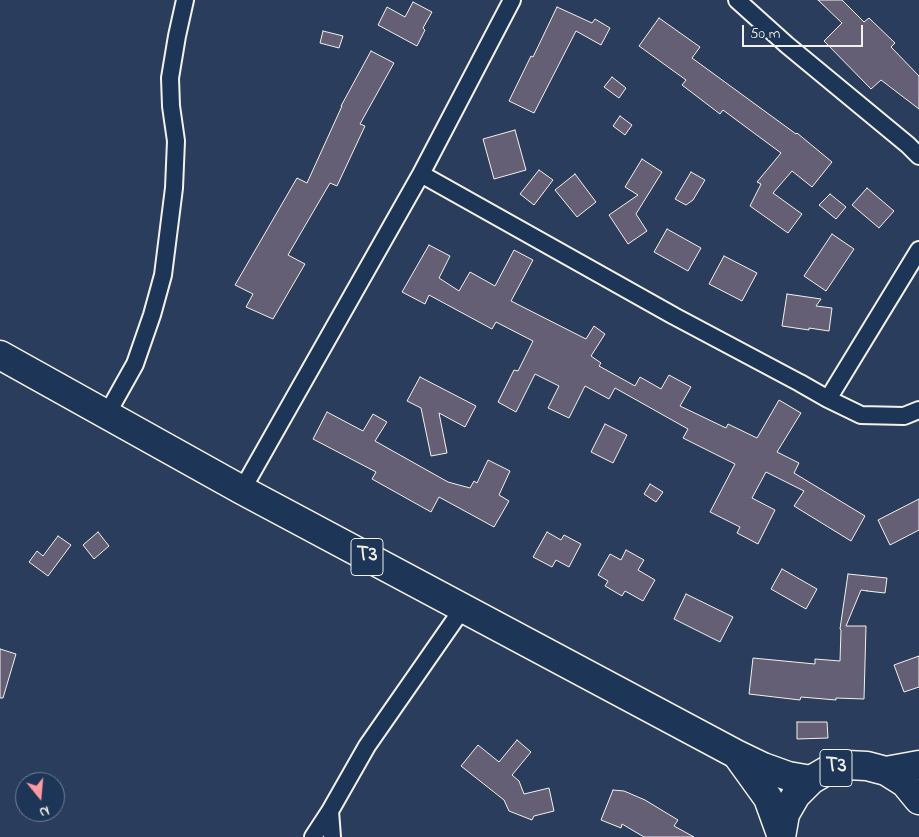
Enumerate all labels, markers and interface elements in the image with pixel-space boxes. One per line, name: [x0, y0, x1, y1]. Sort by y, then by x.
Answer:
scale bar: [744, 15, 865, 47]
text: 50 m: [750, 23, 780, 45]
road number: T3: [351, 538, 383, 576]
road number: T3: [820, 750, 852, 786]
north arrow: [15, 772, 65, 822]
text: N: [37, 799, 52, 822]

